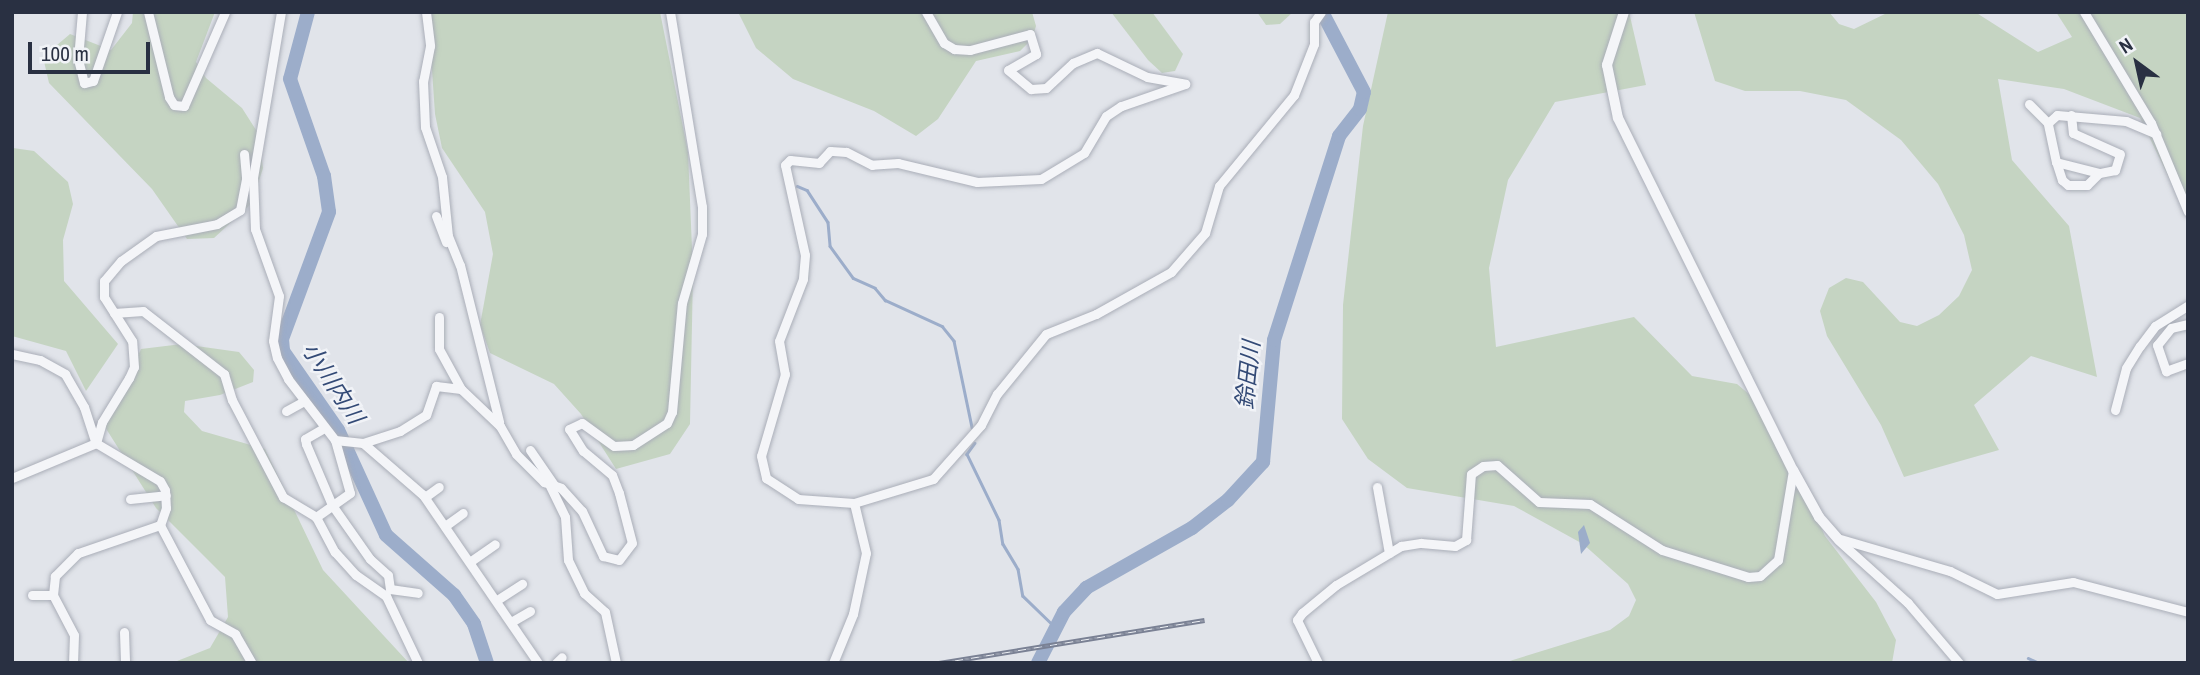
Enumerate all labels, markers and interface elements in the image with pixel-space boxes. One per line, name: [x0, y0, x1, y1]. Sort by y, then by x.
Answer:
scale bar: [32, 28, 154, 72]
north arrow: [2102, 28, 2172, 98]
text: N: [2114, 31, 2137, 59]
text: 100 m: [41, 39, 89, 68]
water label: 小川内川: [296, 337, 370, 429]
water label: 鈴田川: [1231, 339, 1265, 411]

